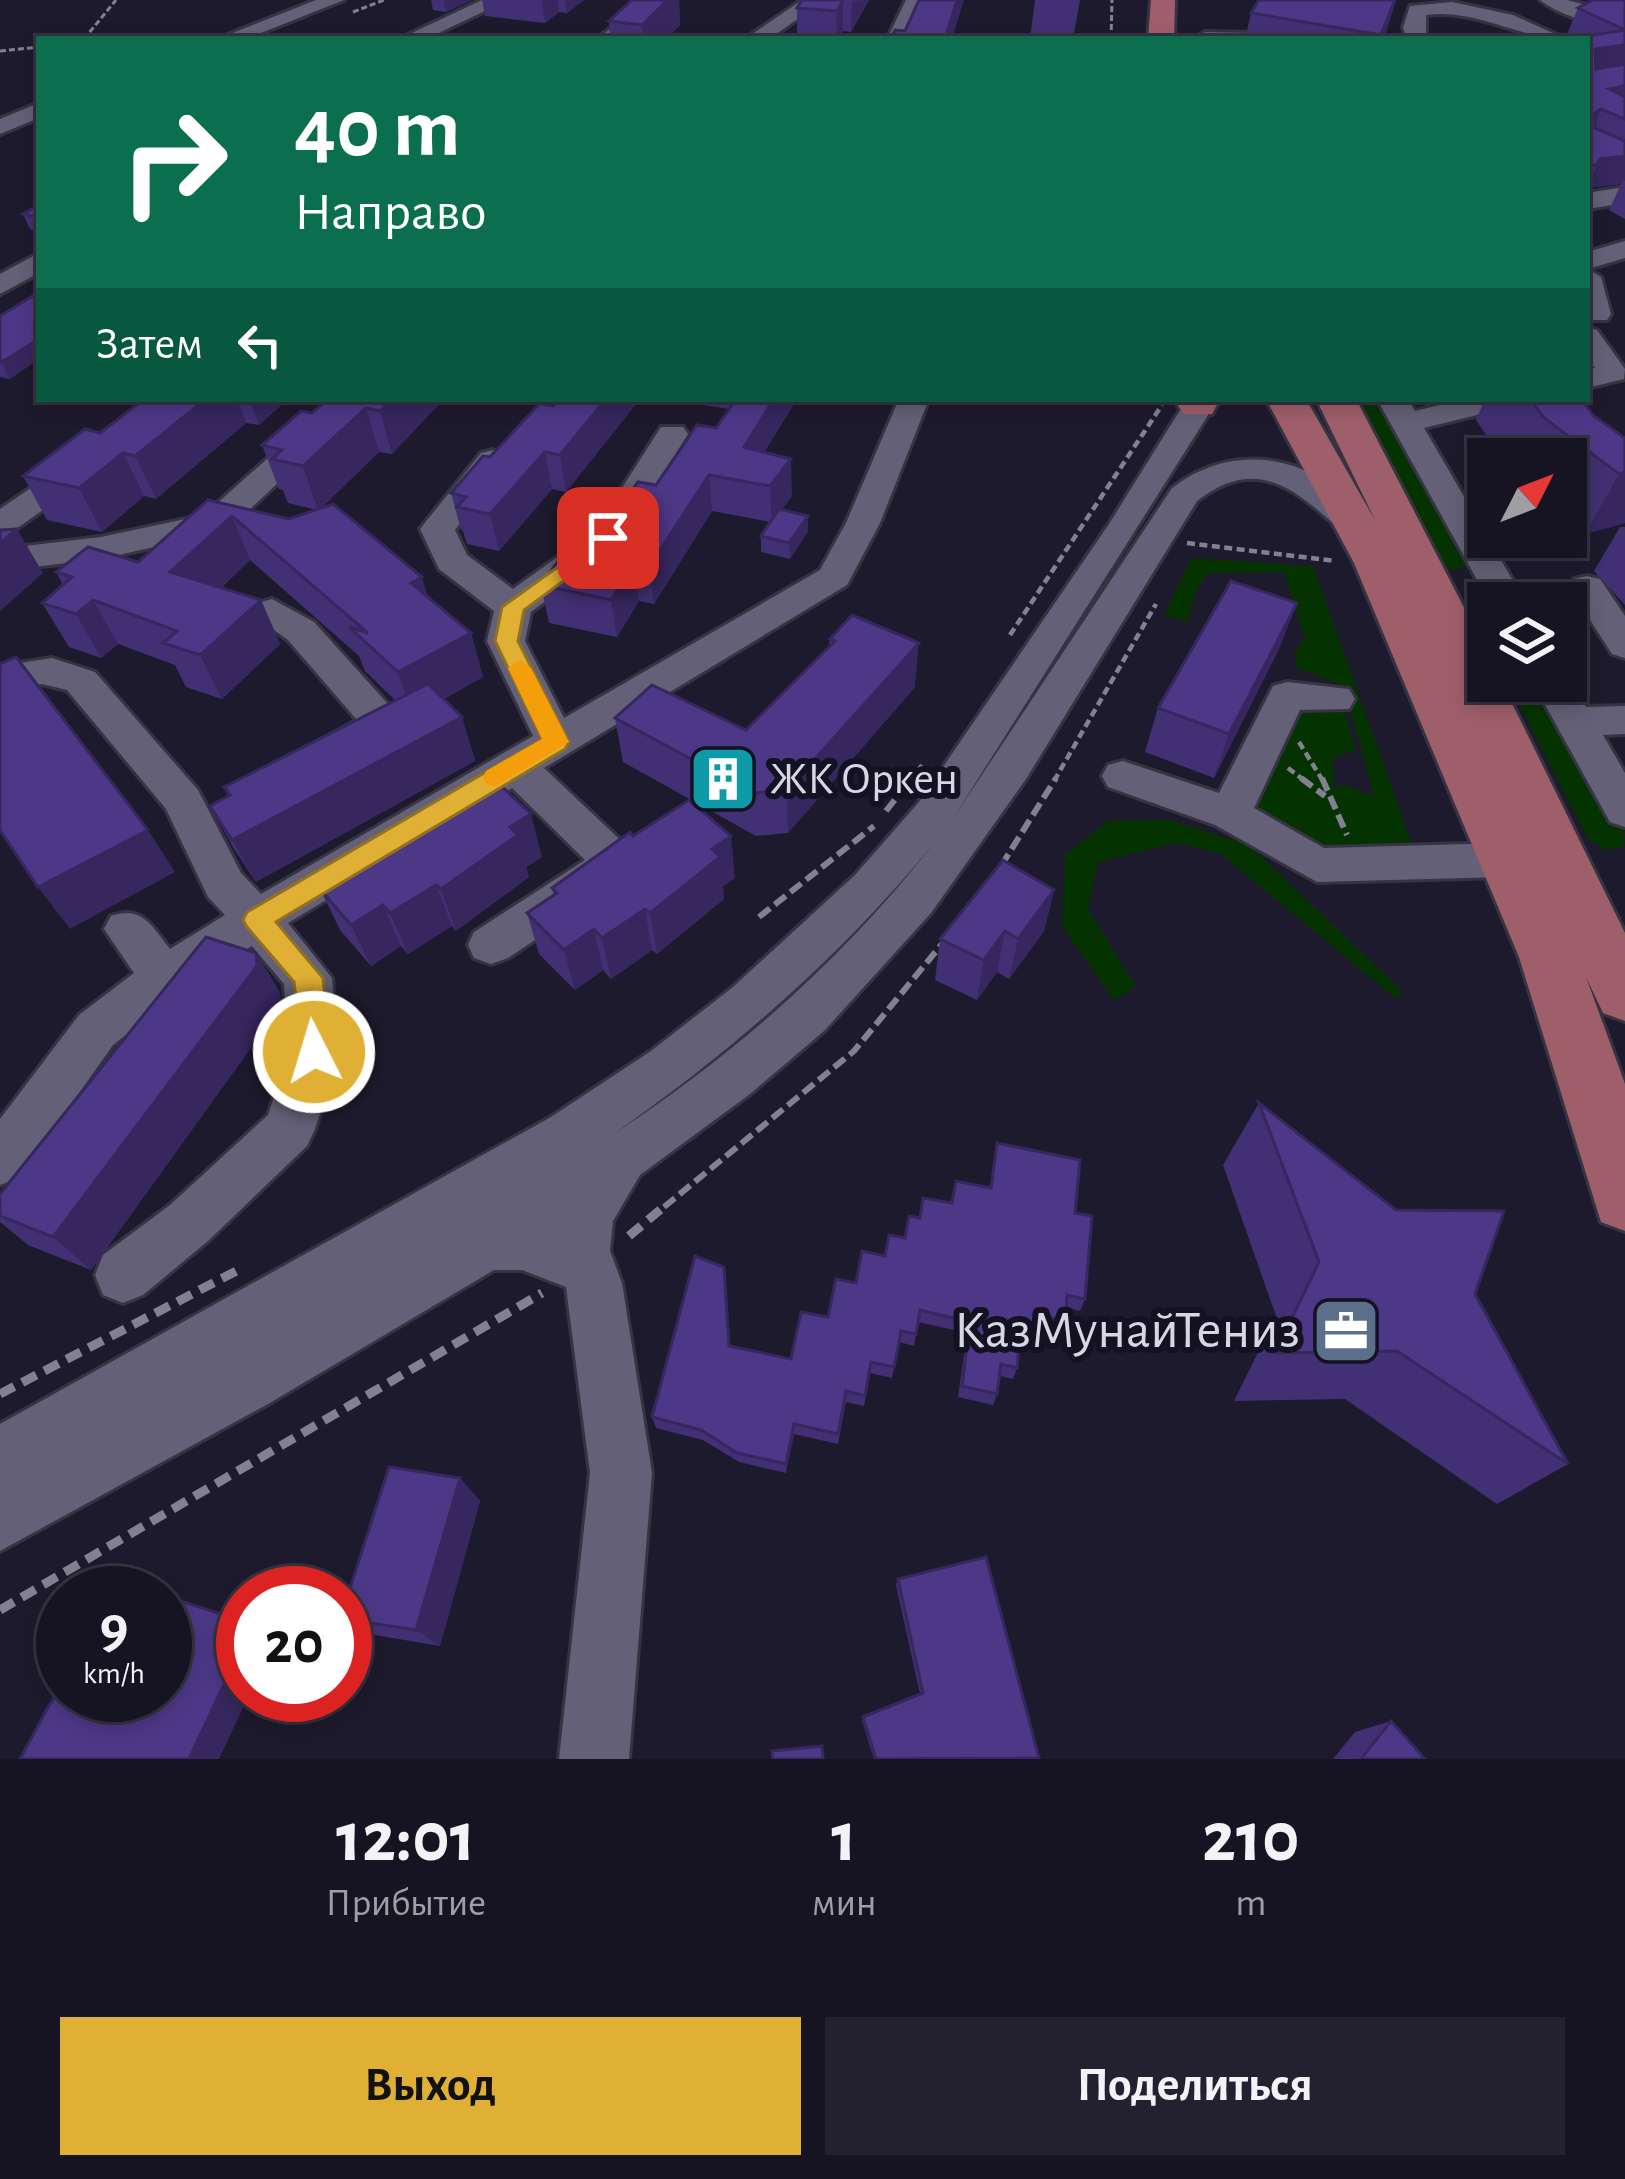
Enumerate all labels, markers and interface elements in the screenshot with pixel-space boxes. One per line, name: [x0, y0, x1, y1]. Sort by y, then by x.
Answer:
icon: right: [96, 84, 252, 240]
text: 40 m: [294, 88, 461, 172]
text: Направо: [294, 186, 486, 240]
icon: left: [227, 312, 293, 378]
text: Затем: [96, 322, 203, 367]
north arrow: [1467, 438, 1587, 558]
map controls: [1467, 438, 1587, 702]
pin: [557, 487, 659, 589]
icon: arrive: [575, 505, 641, 571]
button: layers: [1467, 582, 1587, 702]
building icon: ЖК Оркен: [688, 744, 758, 814]
place label: ЖК Оркен: [770, 757, 958, 802]
position arrow: [251, 989, 377, 1115]
office icon: КазМунайТениз: [1311, 1296, 1381, 1366]
place label: КазМунайТениз: [954, 1304, 1300, 1358]
speed limit sign: 20: [216, 1566, 372, 1722]
text: 9: [100, 1599, 128, 1659]
text: km/h: [83, 1659, 145, 1689]
text: 12:01: [336, 1802, 476, 1874]
text: 1: [831, 1802, 857, 1874]
text: 210: [1202, 1802, 1299, 1874]
text: Прибытие: [326, 1884, 486, 1923]
text: мин: [812, 1884, 877, 1923]
text: m: [1235, 1884, 1266, 1923]
button: Выход: [60, 2017, 801, 2155]
button: Поделиться: [825, 2017, 1565, 2155]

